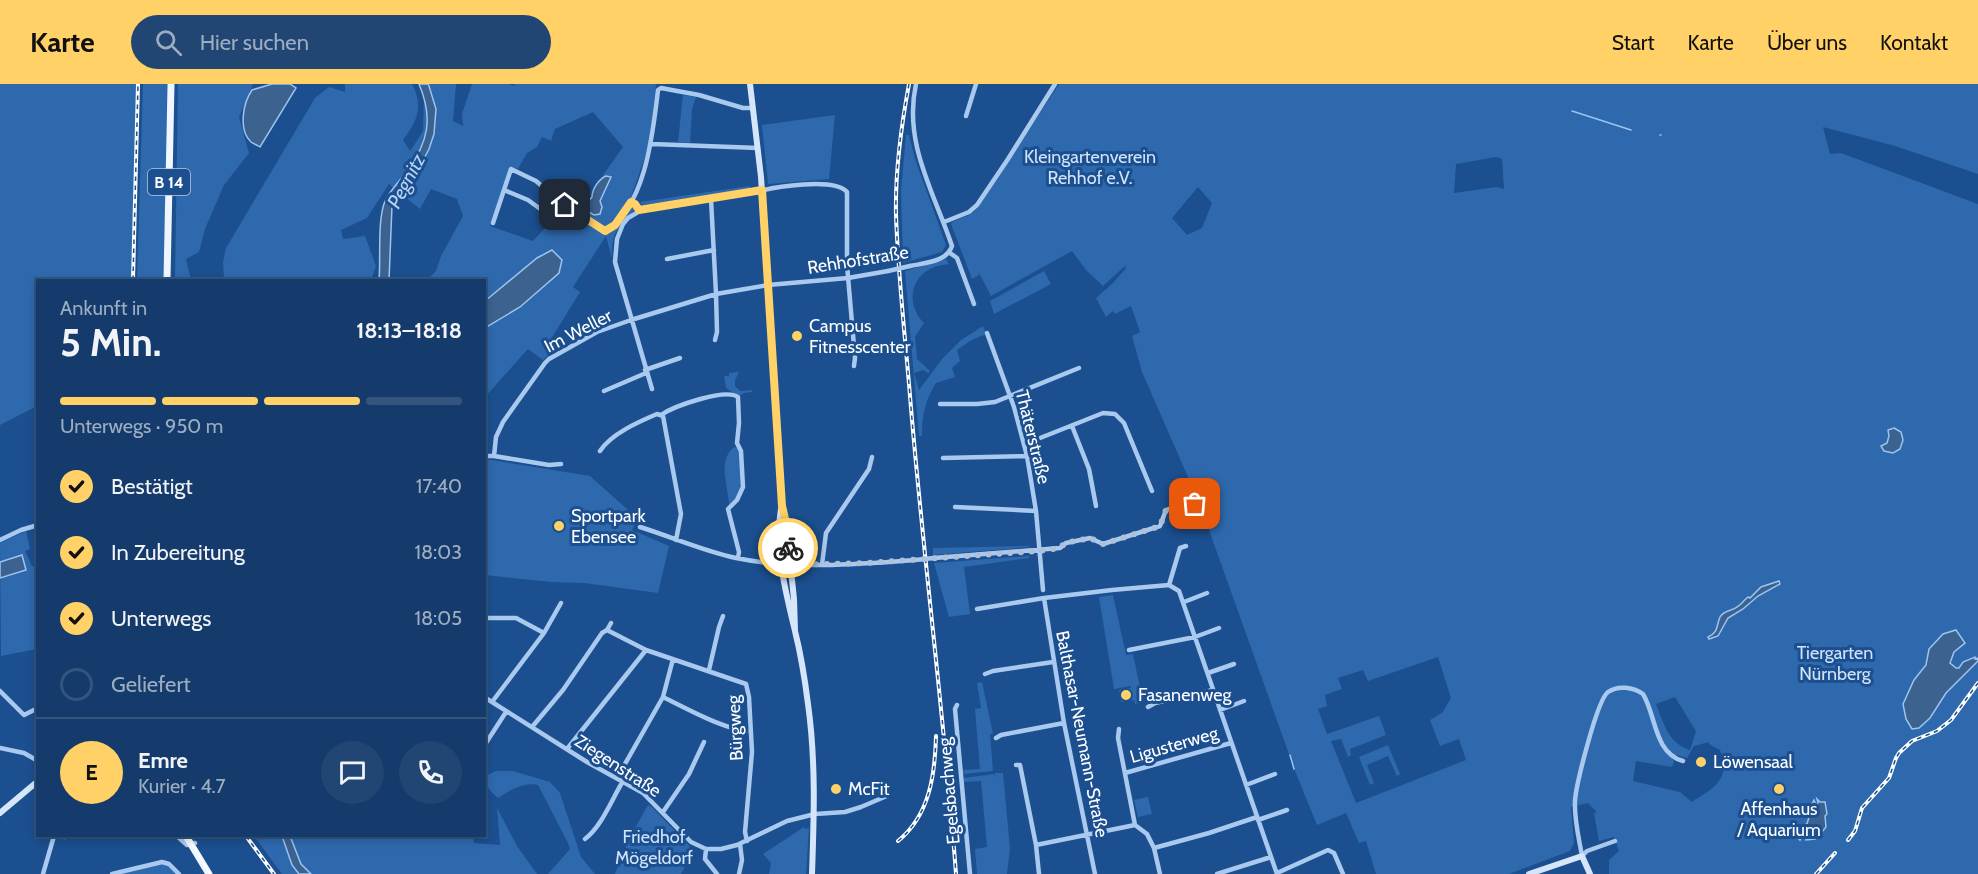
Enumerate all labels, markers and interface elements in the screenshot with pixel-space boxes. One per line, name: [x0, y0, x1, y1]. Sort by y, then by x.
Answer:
search box: [131, 15, 551, 69]
text: Karte: [30, 25, 95, 59]
icon: search: [152, 26, 185, 59]
text: Hier suchen: [200, 29, 309, 56]
text: Start: [1612, 30, 1655, 55]
text: Karte: [1688, 30, 1734, 55]
text: Über uns: [1767, 30, 1847, 55]
text: Kontakt: [1880, 30, 1948, 55]
park label: Kleingartenverein Rehhof e.V.: [1024, 146, 1156, 189]
water label: Pegnitz: [382, 149, 430, 212]
road number: B 14: [148, 169, 190, 195]
pin: [539, 179, 590, 230]
icon: home: [548, 188, 581, 221]
street label: Rehhofstraße: [806, 241, 910, 279]
text: Ankunft in: [60, 296, 147, 320]
street label: Im Weller: [540, 304, 616, 357]
place label: Campus Fitnesscenter: [809, 315, 911, 358]
text: 18:13–18:18: [356, 317, 462, 344]
text: 5 Min.: [60, 318, 161, 366]
marker: Campus Fitnesscenter: [790, 329, 804, 343]
street label: Thäterstraße: [1011, 388, 1055, 486]
text: Unterwegs · 950 m: [60, 414, 223, 438]
icon: check: [60, 470, 93, 503]
text: Bestätigt: [111, 473, 193, 500]
text: 17:40: [416, 474, 462, 498]
pin: [1169, 478, 1220, 529]
icon: bag: [1178, 487, 1211, 520]
place label: Sportpark Ebensee: [571, 505, 646, 548]
courier: [758, 518, 818, 578]
marker: Sportpark Ebensee: [552, 519, 566, 533]
icon: bike: [772, 532, 805, 565]
icon: check: [60, 536, 93, 569]
text: In Zubereitung: [111, 539, 245, 566]
text: 18:03: [414, 540, 462, 564]
icon: check: [60, 602, 93, 635]
text: Unterwegs: [111, 605, 211, 632]
text: 18:05: [414, 606, 462, 630]
street label: Balthasar-Neumann-Straße: [1051, 629, 1113, 839]
park label: Tiergarten Nürnberg: [1797, 642, 1873, 685]
text: Geliefert: [111, 671, 191, 698]
place label: Fasanenweg: [1138, 684, 1232, 706]
marker: Fasanenweg: [1119, 688, 1133, 702]
street label: Bürgweg: [722, 694, 748, 761]
street label: Ligusterweg: [1127, 722, 1222, 768]
street label: Ziegenstraße: [571, 730, 665, 802]
street label: Egelsbachweg: [933, 736, 965, 845]
button: chat: [321, 741, 384, 804]
button: phone: [399, 741, 462, 804]
text: Emre: [138, 747, 188, 774]
place label: Löwensaal: [1713, 751, 1794, 773]
marker: Löwensaal: [1694, 755, 1708, 769]
text: E: [85, 759, 98, 786]
text: Kurier · 4.7: [138, 774, 226, 798]
place label: McFit: [848, 778, 890, 800]
marker: McFit: [829, 782, 843, 796]
marker: Affenhaus / Aquarium: [1772, 782, 1786, 796]
place label: Affenhaus / Aquarium: [1736, 798, 1821, 841]
park label: Friedhof Mögeldorf: [615, 826, 693, 869]

